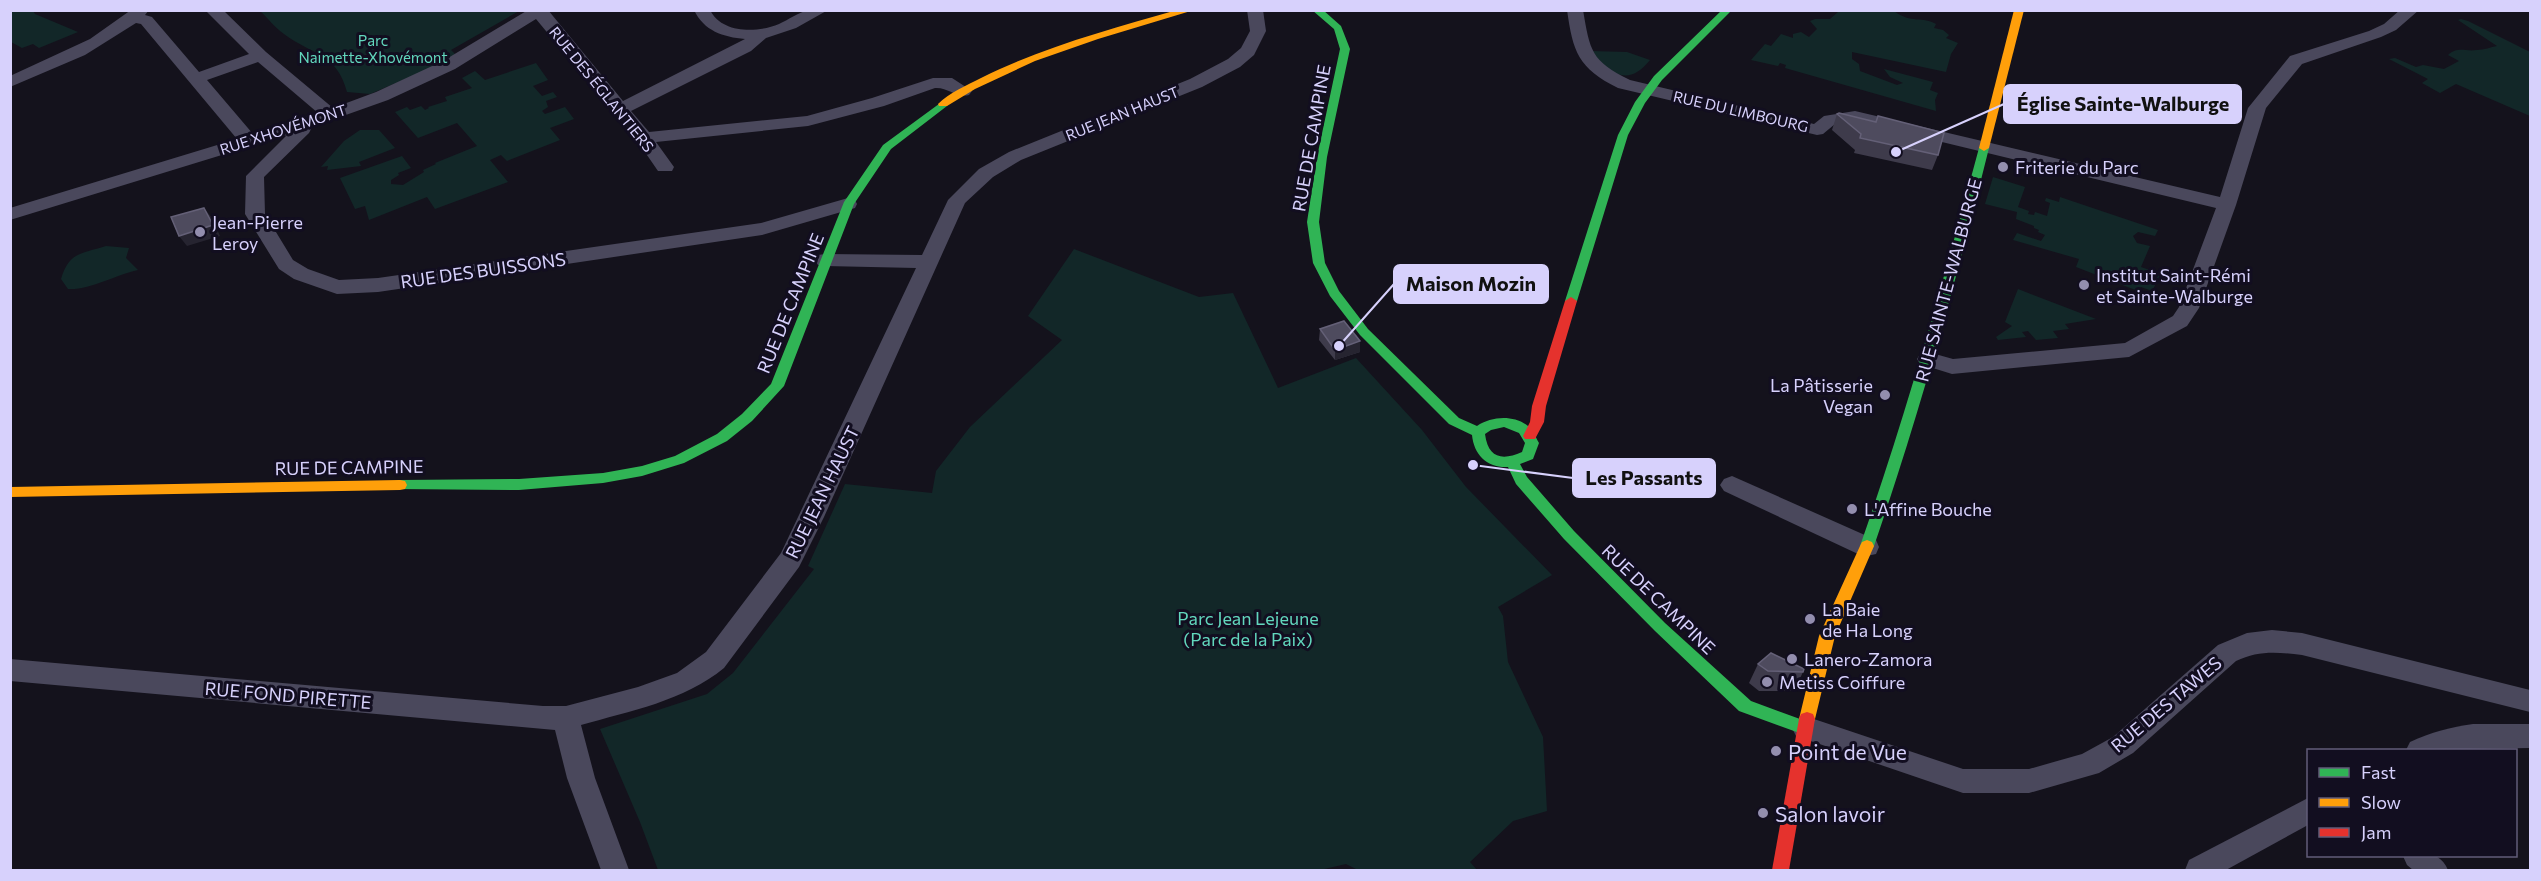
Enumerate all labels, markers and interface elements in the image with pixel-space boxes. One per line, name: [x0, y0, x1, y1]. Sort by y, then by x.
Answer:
street label: RUE DES ÉGLANTIERS: [546, 22, 659, 155]
park label: Parc Naimette-Xhovémont: [298, 31, 448, 66]
street label: RUE DE CAMPINE: [1287, 63, 1335, 213]
street label: RUE JEAN HAUST: [1063, 82, 1182, 144]
callout: Église Sainte-Walburge: [2004, 85, 2241, 123]
street label: RUE DU LIMBOURG: [1672, 87, 1810, 135]
text: Église Sainte-Walburge: [2017, 91, 2229, 115]
street label: RUE XHOVÉMONT: [217, 99, 349, 158]
place label: Friterie du Parc: [2015, 156, 2139, 178]
marker: Friterie du Parc: [1996, 160, 2010, 174]
street label: RUE SAINTE-WALBURGE: [1910, 176, 1986, 384]
place label: Jean-Pierre Leroy: [212, 211, 303, 254]
marker: Jean-Pierre Leroy: [193, 225, 207, 239]
street label: RUE DE CAMPINE: [752, 230, 828, 376]
street label: RUE DES BUISSONS: [399, 248, 567, 292]
place label: Institut Saint-Rémi et Sainte-Walburge: [2096, 264, 2253, 307]
callout: Maison Mozin: [1394, 265, 1548, 303]
text: Maison Mozin: [1406, 271, 1536, 295]
marker: Institut Saint-Rémi et Sainte-Walburge: [2077, 278, 2091, 292]
place label: La Pâtisserie Vegan: [1770, 374, 1873, 417]
marker: La Pâtisserie Vegan: [1878, 388, 1892, 402]
street label: RUE JEAN HAUST: [780, 422, 864, 562]
street label: RUE DE CAMPINE: [274, 455, 424, 479]
callout: Les Passants: [1573, 459, 1715, 497]
text: Les Passants: [1585, 465, 1703, 489]
place label: L'Affine Bouche: [1864, 498, 1992, 520]
marker: L'Affine Bouche: [1845, 502, 1859, 516]
street label: RUE DE CAMPINE: [1598, 539, 1720, 659]
place label: La Baie de Ha Long: [1822, 598, 1913, 641]
park label: Parc Jean Lejeune (Parc de la Paix): [1177, 607, 1319, 650]
marker: La Baie de Ha Long: [1803, 612, 1817, 626]
place label: Lanero-Zamora: [1804, 648, 1932, 670]
street label: RUE DES TAWES: [2106, 651, 2226, 757]
marker: Lanero-Zamora: [1785, 652, 1799, 666]
place label: Metiss Coiffure: [1779, 671, 1905, 693]
marker: Metiss Coiffure: [1760, 675, 1774, 689]
street label: RUE FOND PIRETTE: [204, 677, 372, 713]
place label: Point de Vue: [1788, 739, 1907, 764]
marker: Point de Vue: [1769, 744, 1783, 758]
legend: [2307, 749, 2517, 857]
text: Fast: [2361, 761, 2396, 783]
text: Slow: [2361, 791, 2401, 813]
place label: Salon lavoir: [1775, 801, 1885, 826]
marker: Salon lavoir: [1756, 806, 1770, 820]
text: Jam: [2361, 821, 2391, 843]

